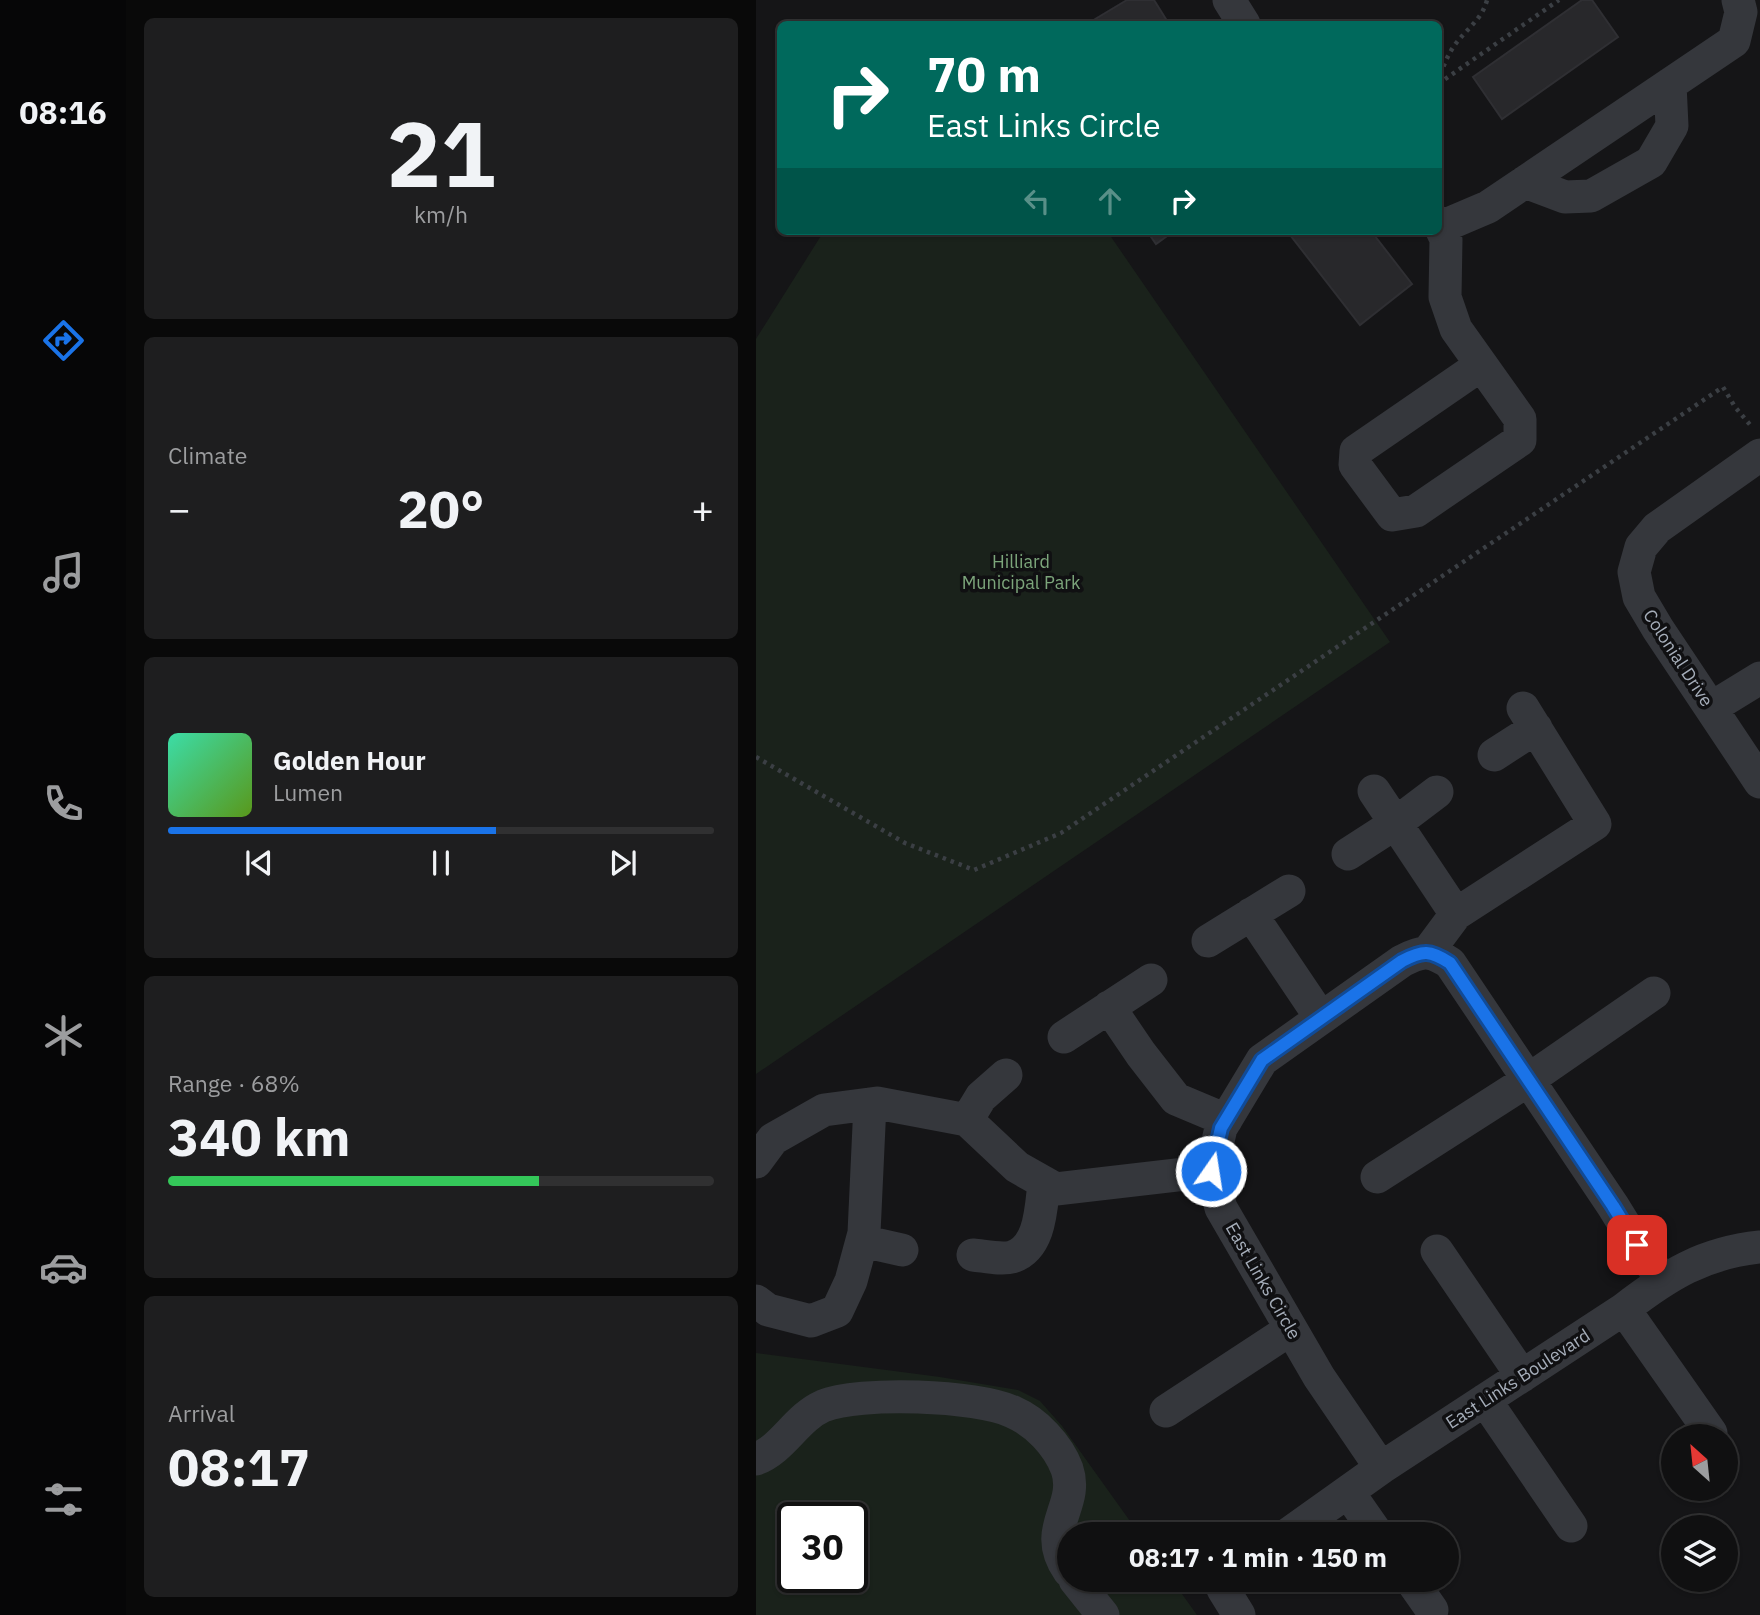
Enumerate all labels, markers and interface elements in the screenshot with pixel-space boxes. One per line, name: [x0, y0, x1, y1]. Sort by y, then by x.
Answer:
text: 70 m: [927, 42, 1041, 105]
icon: right: [812, 49, 903, 140]
text: 08:16: [19, 91, 107, 133]
text: 21: [386, 94, 496, 212]
text: East Links Circle: [927, 104, 1161, 146]
icon: left: [1018, 182, 1056, 220]
icon: ahead: [1091, 182, 1129, 220]
icon: right: [1164, 182, 1202, 220]
text: km/h: [414, 199, 468, 229]
icon: directions: [39, 316, 88, 365]
text: Climate: [168, 440, 247, 470]
text: 20°: [398, 475, 484, 542]
text: −: [168, 484, 191, 533]
text: +: [691, 484, 714, 533]
icon: music: [39, 548, 88, 597]
park label: Hilliard Municipal Park: [962, 550, 1081, 594]
street label: Colonial Drive: [1638, 605, 1718, 711]
text: Golden Hour: [273, 743, 426, 777]
text: Lumen: [273, 777, 343, 807]
icon: phone: [39, 779, 88, 828]
icon: previous: [240, 844, 278, 882]
icon: pause: [422, 844, 460, 882]
icon: next: [604, 844, 642, 882]
icon: climate: [39, 1011, 88, 1060]
text: Range · 68%: [168, 1068, 300, 1098]
text: 340 km: [168, 1103, 350, 1170]
position arrow: [1174, 1134, 1248, 1208]
pin: [1607, 1215, 1667, 1275]
street label: East Links Circle: [1221, 1218, 1306, 1343]
icon: arrive: [1618, 1226, 1656, 1264]
icon: car: [39, 1243, 88, 1292]
street label: East Links Boulevard: [1441, 1323, 1594, 1434]
text: Arrival: [168, 1398, 235, 1428]
north arrow: [1661, 1424, 1738, 1502]
map controls: [1661, 1424, 1738, 1592]
text: 08:17: [168, 1433, 310, 1500]
icon: filters: [39, 1475, 88, 1524]
speed limit sign: 30: [777, 1502, 868, 1593]
button: layers: [1661, 1515, 1738, 1592]
text: 08:17 · 1 min · 150 m: [1129, 1540, 1387, 1574]

